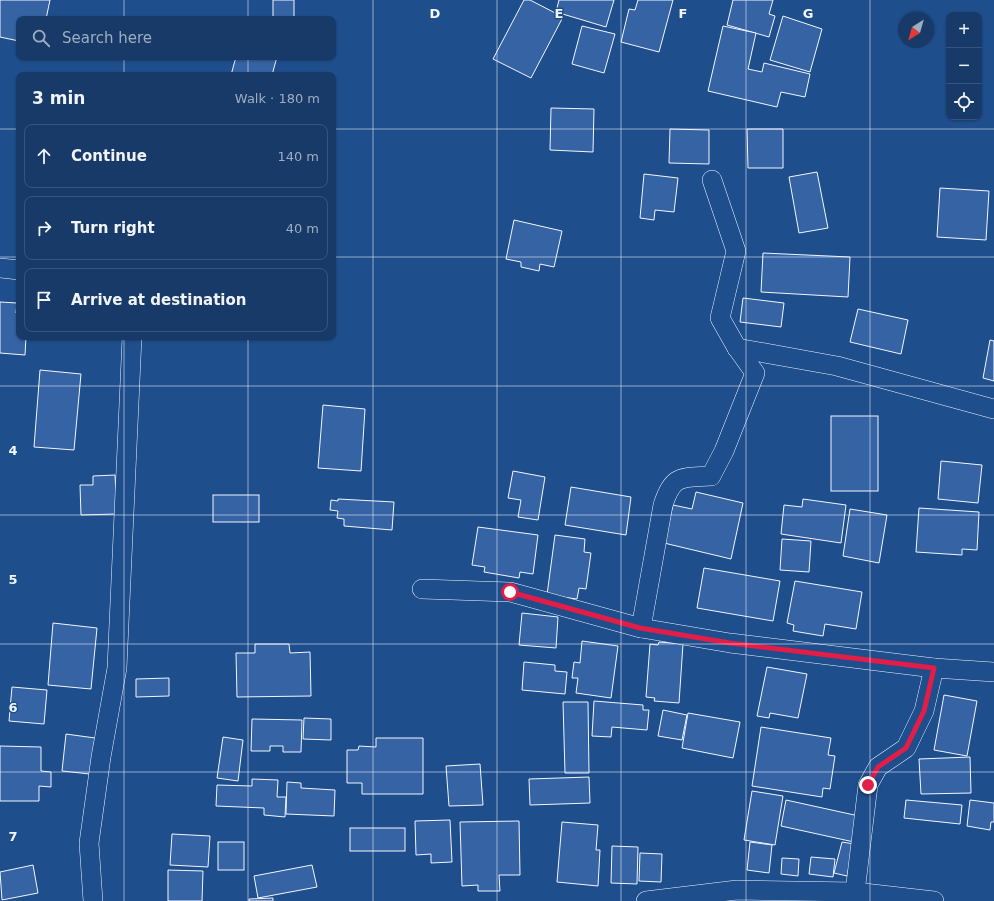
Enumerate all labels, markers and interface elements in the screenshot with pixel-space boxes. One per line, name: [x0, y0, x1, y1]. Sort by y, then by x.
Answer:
text: D: [430, 6, 441, 21]
text: E: [555, 6, 563, 21]
text: F: [679, 6, 687, 21]
text: G: [803, 6, 813, 21]
north arrow: [898, 12, 934, 48]
map controls: [946, 12, 982, 120]
button: +: [946, 12, 982, 48]
search box: [16, 16, 336, 60]
icon: search: [30, 27, 52, 49]
text: Search here: [62, 29, 152, 47]
button: −: [946, 48, 982, 84]
button: locate: [946, 84, 982, 120]
text: 3 min: [32, 88, 85, 108]
text: Walk · 180 m: [235, 91, 320, 106]
icon: ahead: [33, 145, 55, 167]
text: Continue: [71, 147, 147, 165]
text: 140 m: [277, 149, 319, 164]
icon: right: [33, 217, 55, 239]
text: Turn right: [71, 219, 155, 237]
text: 40 m: [286, 221, 319, 236]
icon: arrive: [33, 289, 55, 311]
text: Arrive at destination: [71, 291, 246, 309]
text: 4: [8, 443, 18, 458]
text: 5: [8, 572, 18, 587]
route start: [501, 583, 519, 601]
text: 6: [8, 700, 18, 715]
route end: [859, 776, 877, 794]
text: 7: [8, 829, 18, 844]

